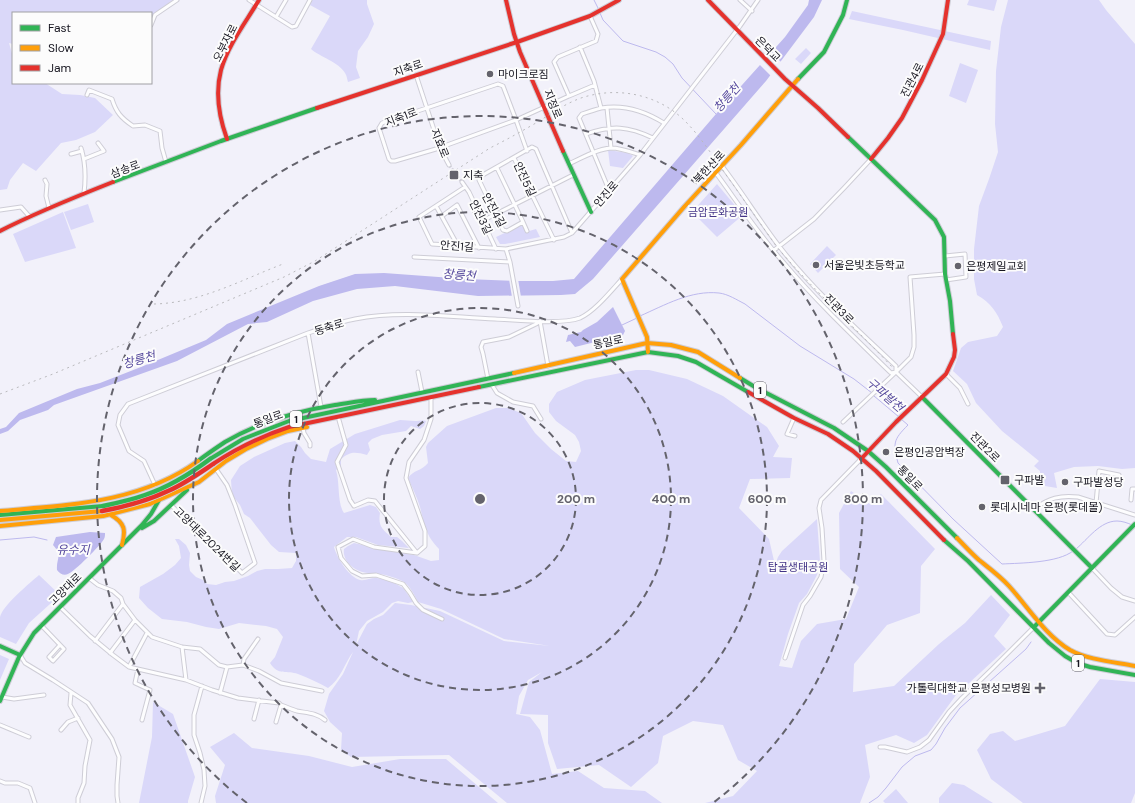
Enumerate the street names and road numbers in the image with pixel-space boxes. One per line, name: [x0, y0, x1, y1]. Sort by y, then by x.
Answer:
street label: 오부자로: [210, 22, 240, 64]
street label: 은덕교: [752, 33, 784, 65]
street label: 지축로: [391, 56, 425, 80]
street label: 진관4로: [897, 60, 927, 100]
street label: 지정로: [541, 87, 565, 121]
street label: 지축1로: [383, 104, 419, 130]
street label: 지효로: [428, 126, 452, 160]
street label: 북한산로: [690, 147, 728, 187]
street label: 삼송로: [108, 157, 142, 181]
street label: 안진5길: [511, 159, 539, 199]
street label: 안진로: [591, 178, 621, 210]
street label: 안진4길: [479, 190, 509, 230]
street label: 안진3길: [467, 197, 495, 237]
street label: 안진1길: [440, 238, 474, 254]
street label: 진관3로: [821, 291, 857, 327]
street label: 동축로: [312, 316, 346, 338]
street label: 통일로: [592, 332, 624, 352]
road number: 1: [754, 382, 766, 398]
street label: 통일로: [251, 407, 285, 431]
road number: 1: [290, 411, 302, 427]
street label: 진관2로: [967, 429, 1003, 465]
street label: 통일로: [894, 462, 926, 494]
street label: 고양대로2024번길: [171, 504, 243, 574]
street label: 고양대로: [46, 570, 84, 608]
road number: 1: [1072, 655, 1084, 671]

